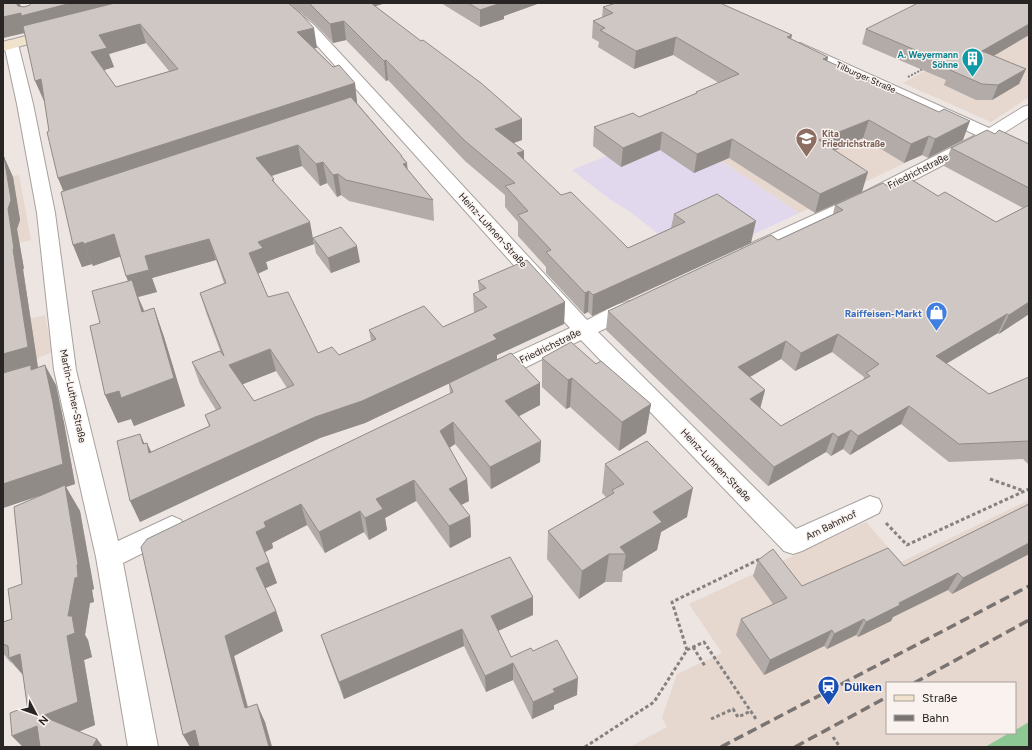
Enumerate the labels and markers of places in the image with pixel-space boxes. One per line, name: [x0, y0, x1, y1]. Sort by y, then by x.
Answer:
building icon: A. Weyermann Söhne: [960, 46, 986, 79]
place label: A. Weyermann Söhne: [898, 49, 958, 70]
school or university icon: Kita Friedrichstraße: [794, 125, 820, 158]
place label: Kita Friedrichstraße: [822, 128, 885, 149]
shop icon: Raiffeisen-Markt: [924, 300, 950, 333]
place label: Raiffeisen-Markt: [845, 307, 922, 320]
station icon: Dülken: [815, 674, 841, 707]
place label: Dülken: [844, 680, 882, 694]

